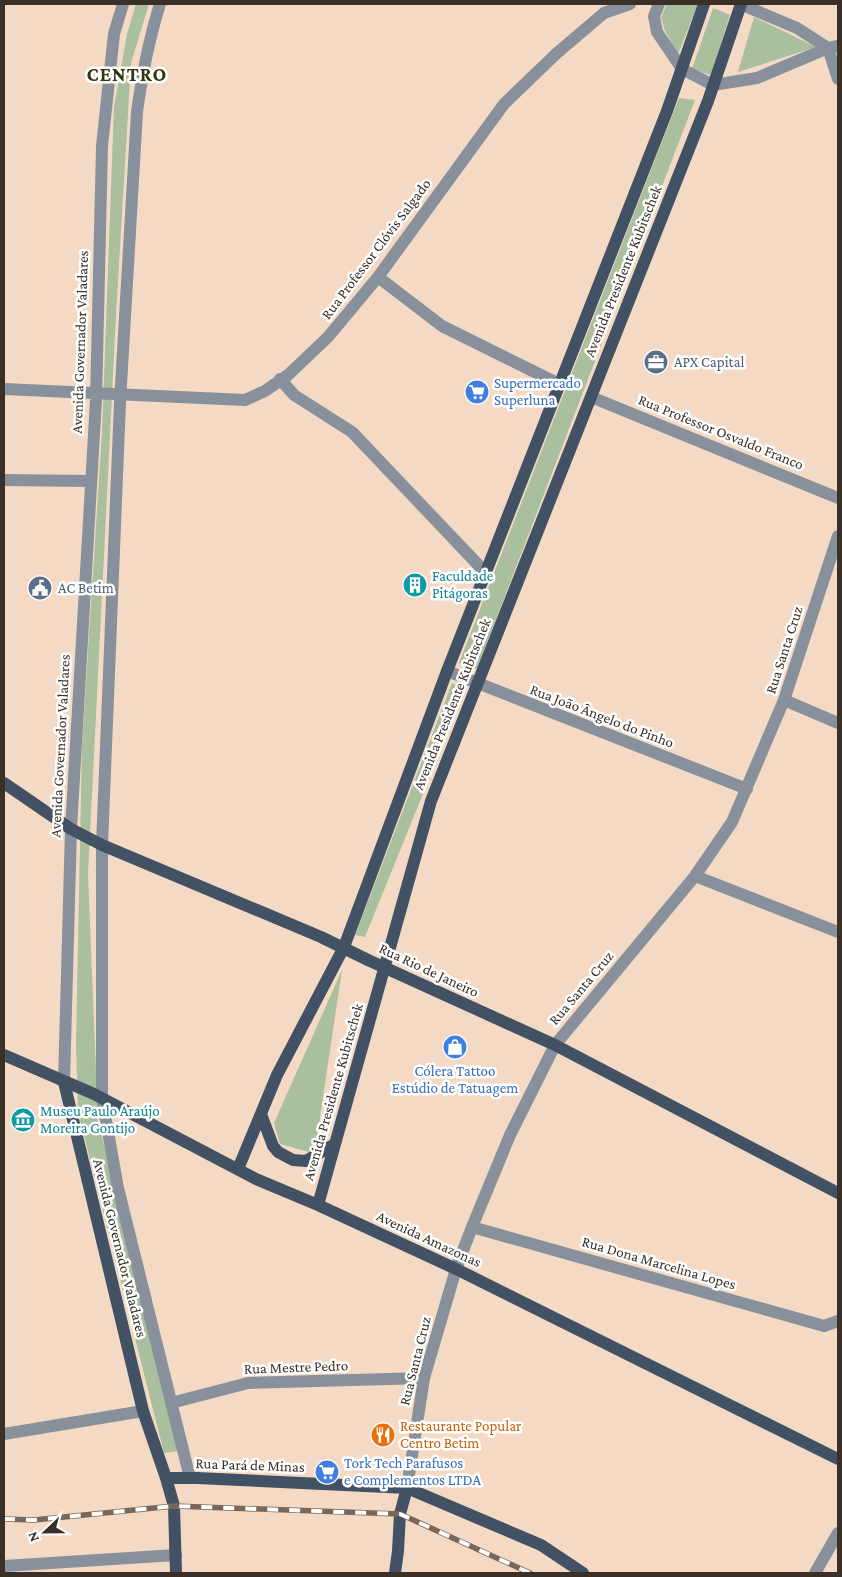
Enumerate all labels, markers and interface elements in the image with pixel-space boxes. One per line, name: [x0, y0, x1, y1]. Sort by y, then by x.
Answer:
district label: CENTRO: [87, 63, 167, 85]
street label: Rua Professor Clóvis Salgado: [318, 176, 435, 323]
street label: Avenida Presidente Kubitschek: [581, 182, 665, 359]
street label: Avenida Governador Valadares: [69, 250, 91, 434]
office icon: APX Capital: [643, 349, 669, 375]
place label: APX Capital: [674, 354, 744, 371]
place label: Supermercado Superluna: [494, 375, 581, 409]
supermarket icon: Supermercado Superluna: [464, 379, 490, 405]
street label: Rua Professor Osvaldo Franco: [636, 391, 806, 473]
place label: Faculdade Pitágoras: [432, 568, 494, 602]
building icon: Faculdade Pitágoras: [402, 572, 428, 598]
public building icon: AC Betim: [27, 575, 53, 601]
place label: AC Betim: [58, 580, 114, 596]
street label: Rua Santa Cruz: [762, 604, 806, 696]
street label: Avenida Presidente Kubitschek: [410, 615, 494, 792]
street label: Avenida Governador Valadares: [47, 654, 73, 838]
street label: Rua João Ângelo do Pinho: [528, 681, 676, 752]
street label: Rua Rio de Janeiro: [376, 940, 481, 1001]
street label: Rua Santa Cruz: [546, 948, 616, 1028]
street label: Avenida Presidente Kubitschek: [300, 1001, 366, 1182]
shop icon: Cólera Tattoo Estúdio de Tatuagem: [442, 1034, 468, 1060]
place label: Cólera Tattoo Estúdio de Tatuagem: [392, 1063, 518, 1097]
place label: Museu Paulo Araújo Moreira Gontijo: [40, 1103, 160, 1137]
museum icon: Museu Paulo Araújo Moreira Gontijo: [10, 1107, 36, 1133]
street label: Avenida Governador Valadares: [90, 1157, 150, 1339]
street label: Avenida Amazonas: [374, 1208, 484, 1270]
street label: Rua Dona Marcelina Lopes: [580, 1233, 738, 1294]
street label: Rua Santa Cruz: [396, 1315, 434, 1407]
street label: Rua Mestre Pedro: [244, 1357, 348, 1377]
place label: Restaurante Popular Centro Betim: [400, 1418, 522, 1451]
restaurant icon: Restaurante Popular Centro Betim: [370, 1422, 396, 1448]
street label: Rua Pará de Minas: [195, 1455, 305, 1475]
place label: Tork Tech Parafusos e Complementos LTDA: [344, 1455, 481, 1489]
supermarket icon: Tork Tech Parafusos e Complementos LTDA: [314, 1459, 340, 1485]
north arrow: [20, 1507, 70, 1557]
text: N: [24, 1529, 42, 1544]

